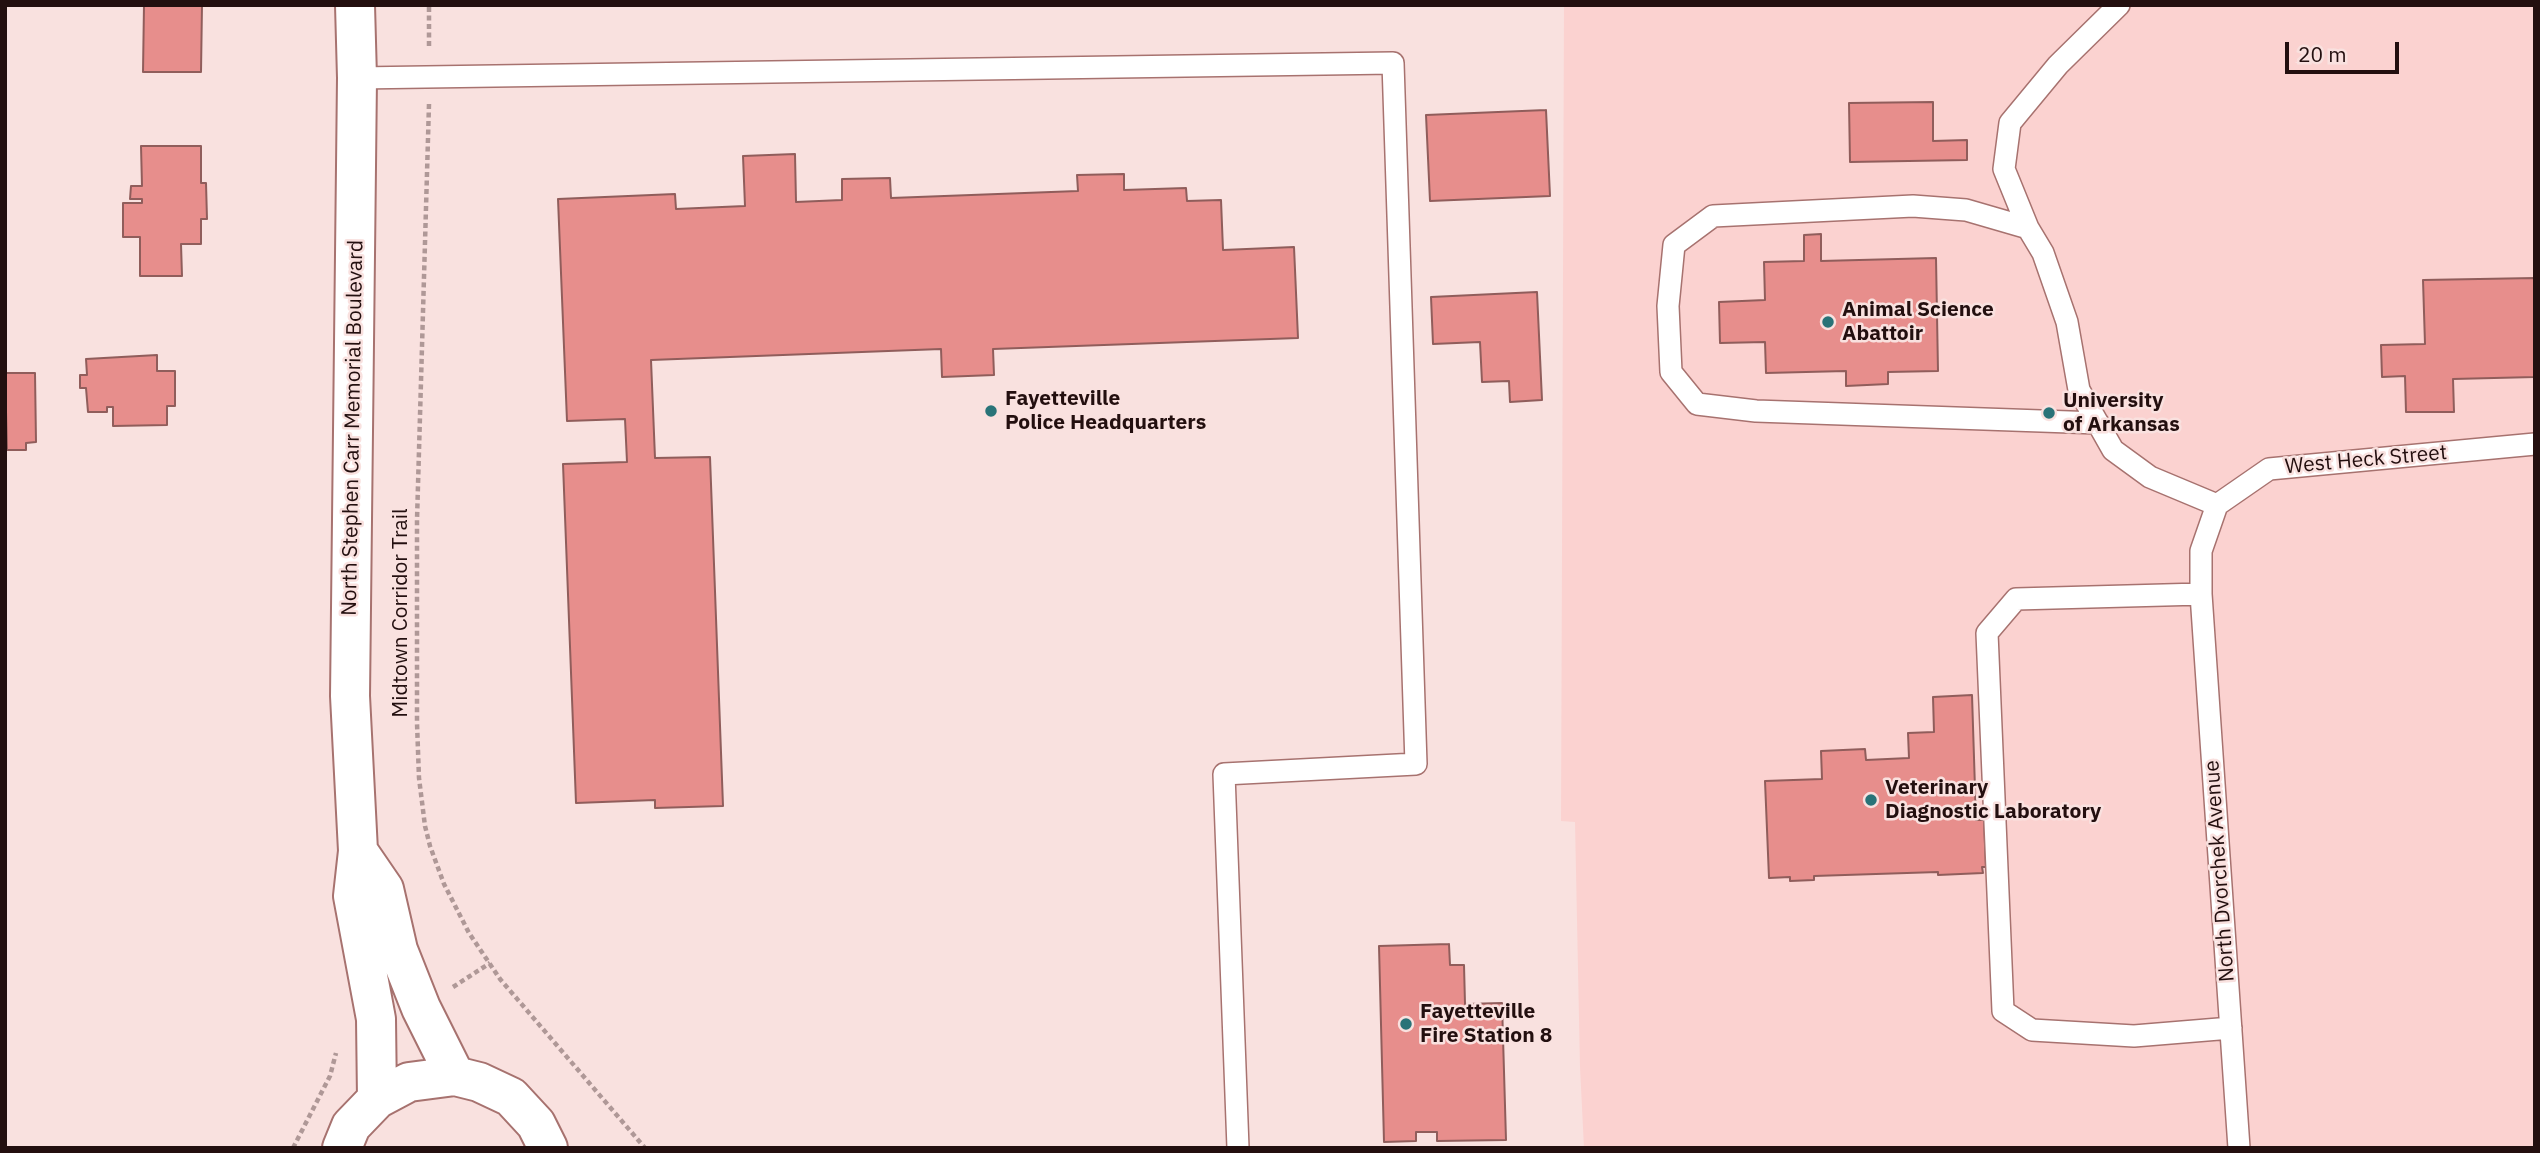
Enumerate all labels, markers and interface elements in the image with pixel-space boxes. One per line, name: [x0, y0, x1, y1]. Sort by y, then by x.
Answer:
scale bar: [2288, 28, 2402, 72]
text: 20 m: [2298, 40, 2347, 68]
street label: North Stephen Carr Memorial Boulevard: [337, 240, 369, 616]
place label: Animal Science Abattoir: [1842, 297, 1994, 347]
marker: Animal Science Abattoir: [1820, 314, 1836, 330]
place label: Fayetteville Police Headquarters: [1005, 386, 1206, 436]
place label: University of Arkansas: [2063, 388, 2180, 438]
marker: Fayetteville Police Headquarters: [983, 403, 999, 419]
marker: University of Arkansas: [2041, 405, 2057, 421]
street label: West Heck Street: [2284, 440, 2448, 480]
street label: Midtown Corridor Trail: [388, 508, 414, 718]
street label: North Dvorchek Avenue: [2200, 759, 2240, 983]
place label: Veterinary Diagnostic Laboratory: [1885, 775, 2101, 825]
marker: Veterinary Diagnostic Laboratory: [1863, 792, 1879, 808]
place label: Fayetteville Fire Station 8: [1420, 999, 1552, 1049]
marker: Fayetteville Fire Station 8: [1398, 1016, 1414, 1032]

